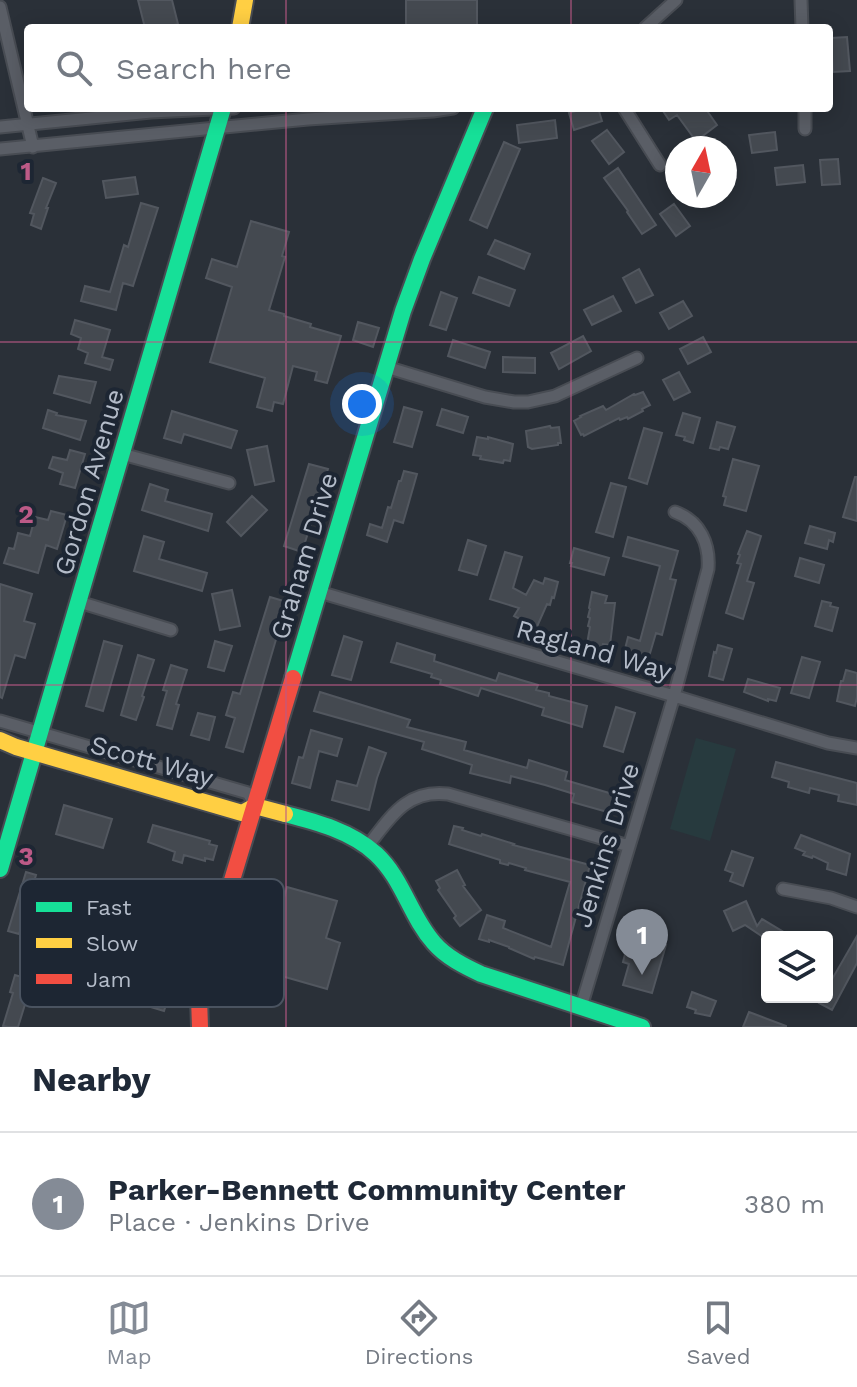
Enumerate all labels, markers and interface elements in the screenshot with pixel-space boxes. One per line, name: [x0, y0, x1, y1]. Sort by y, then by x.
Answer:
search box: [24, 24, 833, 112]
icon: search: [52, 46, 96, 90]
text: Search here: [116, 51, 292, 86]
north arrow: [665, 136, 737, 208]
text: 1: [20, 156, 32, 186]
your location: [342, 384, 382, 424]
street label: Gordon Avenue: [48, 385, 130, 579]
street label: Graham Drive: [264, 469, 344, 643]
text: 2: [18, 499, 34, 529]
street label: Ragland Way: [513, 613, 676, 687]
street label: Scott Way: [87, 729, 217, 793]
street label: Jenkins Drive: [567, 759, 645, 931]
text: 3: [18, 841, 34, 871]
legend: [20, 879, 284, 1007]
text: Fast: [86, 895, 132, 920]
pin: 1: [616, 909, 668, 975]
text: Slow: [86, 931, 138, 956]
map controls: [761, 931, 833, 1003]
button: layers: [761, 931, 833, 1003]
text: Jam: [86, 967, 131, 992]
text: Nearby: [32, 1059, 151, 1099]
text: Parker-Bennett Community Center: [108, 1172, 625, 1207]
text: 1: [52, 1189, 64, 1219]
text: 380 m: [744, 1189, 825, 1219]
text: Place · Jenkins Drive: [108, 1207, 370, 1237]
tab: Map: [107, 1296, 151, 1369]
tab: Directions: [365, 1296, 473, 1369]
tab: Saved: [687, 1296, 750, 1369]

